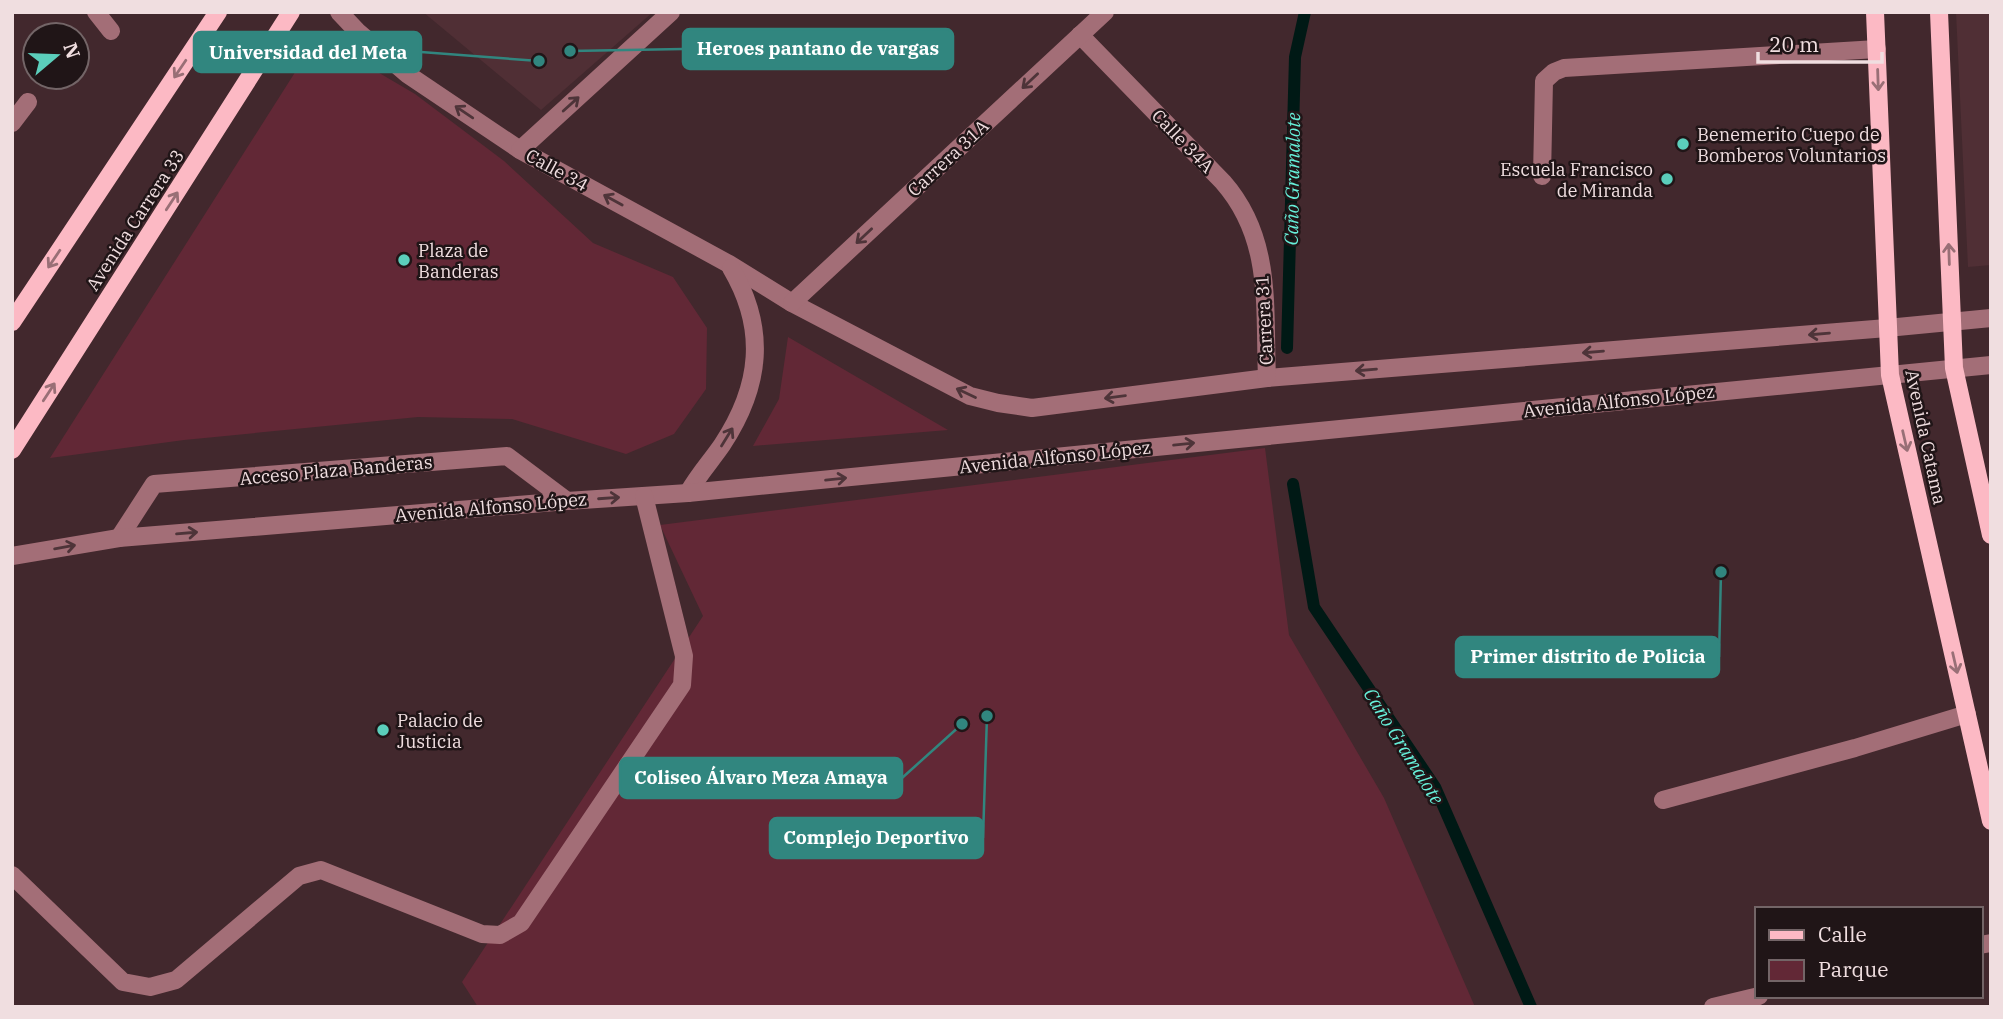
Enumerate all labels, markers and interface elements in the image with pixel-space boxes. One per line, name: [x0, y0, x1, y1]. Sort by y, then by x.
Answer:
north arrow: [21, 21, 91, 91]
scale bar: [1758, 21, 1882, 65]
callout: Heroes pantano de vargas: [683, 29, 953, 69]
text: 20 m: [1769, 30, 1819, 58]
callout: Universidad del Meta: [194, 32, 421, 72]
text: Heroes pantano de vargas: [697, 36, 939, 60]
text: N: [58, 39, 86, 61]
text: Universidad del Meta: [209, 40, 407, 64]
one-way arrow: [173, 59, 187, 78]
one-way arrow: [1871, 69, 1884, 92]
one-way arrow: [1022, 73, 1039, 90]
one-way arrow: [562, 96, 580, 112]
street label: Calle 34A: [1147, 104, 1219, 178]
one-way arrow: [454, 105, 474, 119]
water label: Caño Gramalote: [1279, 112, 1305, 246]
street label: Carrera 31A: [903, 114, 994, 201]
place label: Benemerito Cuepo de Bomberos Voluntarios: [1697, 123, 1886, 167]
marker: Benemerito Cuepo de Bomberos Voluntarios: [1675, 136, 1691, 152]
street label: Calle 34: [522, 144, 592, 196]
street label: Avenida Carrera 33: [81, 145, 189, 295]
place label: Escuela Francisco de Miranda: [1500, 158, 1653, 202]
marker: Escuela Francisco de Miranda: [1659, 171, 1675, 187]
one-way arrow: [165, 192, 179, 211]
one-way arrow: [603, 193, 623, 207]
one-way arrow: [856, 228, 873, 245]
place label: Plaza de Banderas: [418, 239, 499, 283]
one-way arrow: [1943, 242, 1956, 265]
one-way arrow: [47, 248, 61, 268]
marker: Plaza de Banderas: [396, 252, 412, 268]
street label: Carrera 31: [1250, 274, 1278, 366]
one-way arrow: [1809, 328, 1831, 341]
one-way arrow: [1582, 346, 1604, 359]
one-way arrow: [1355, 364, 1378, 377]
street label: Avenida Catama: [1900, 367, 1952, 507]
street label: Avenida Alfonso López: [1522, 380, 1716, 422]
one-way arrow: [42, 383, 56, 403]
one-way arrow: [956, 386, 977, 399]
one-way arrow: [1105, 391, 1127, 404]
one-way arrow: [719, 428, 734, 447]
one-way arrow: [1899, 429, 1912, 452]
street label: Avenida Alfonso López: [958, 436, 1152, 478]
one-way arrow: [1172, 437, 1195, 450]
street label: Acceso Plaza Banderas: [239, 450, 433, 490]
one-way arrow: [824, 472, 846, 485]
street label: Avenida Alfonso López: [394, 487, 588, 527]
one-way arrow: [597, 491, 620, 504]
one-way arrow: [175, 526, 198, 539]
one-way arrow: [54, 540, 76, 553]
callout: Primer distrito de Policia: [1456, 637, 1719, 677]
text: Primer distrito de Policia: [1470, 644, 1706, 668]
one-way arrow: [1949, 651, 1963, 674]
water label: Caño Gramalote: [1359, 683, 1450, 809]
place label: Palacio de Justicia: [397, 709, 483, 753]
marker: Palacio de Justicia: [375, 722, 391, 738]
callout: Coliseo Álvaro Meza Amaya: [620, 758, 902, 798]
text: Coliseo Álvaro Meza Amaya: [634, 765, 888, 789]
callout: Complejo Deportivo: [770, 818, 983, 858]
text: Complejo Deportivo: [783, 825, 969, 849]
legend: [1755, 907, 1982, 998]
text: Calle: [1818, 920, 1867, 948]
text: Parque: [1818, 955, 1888, 983]

